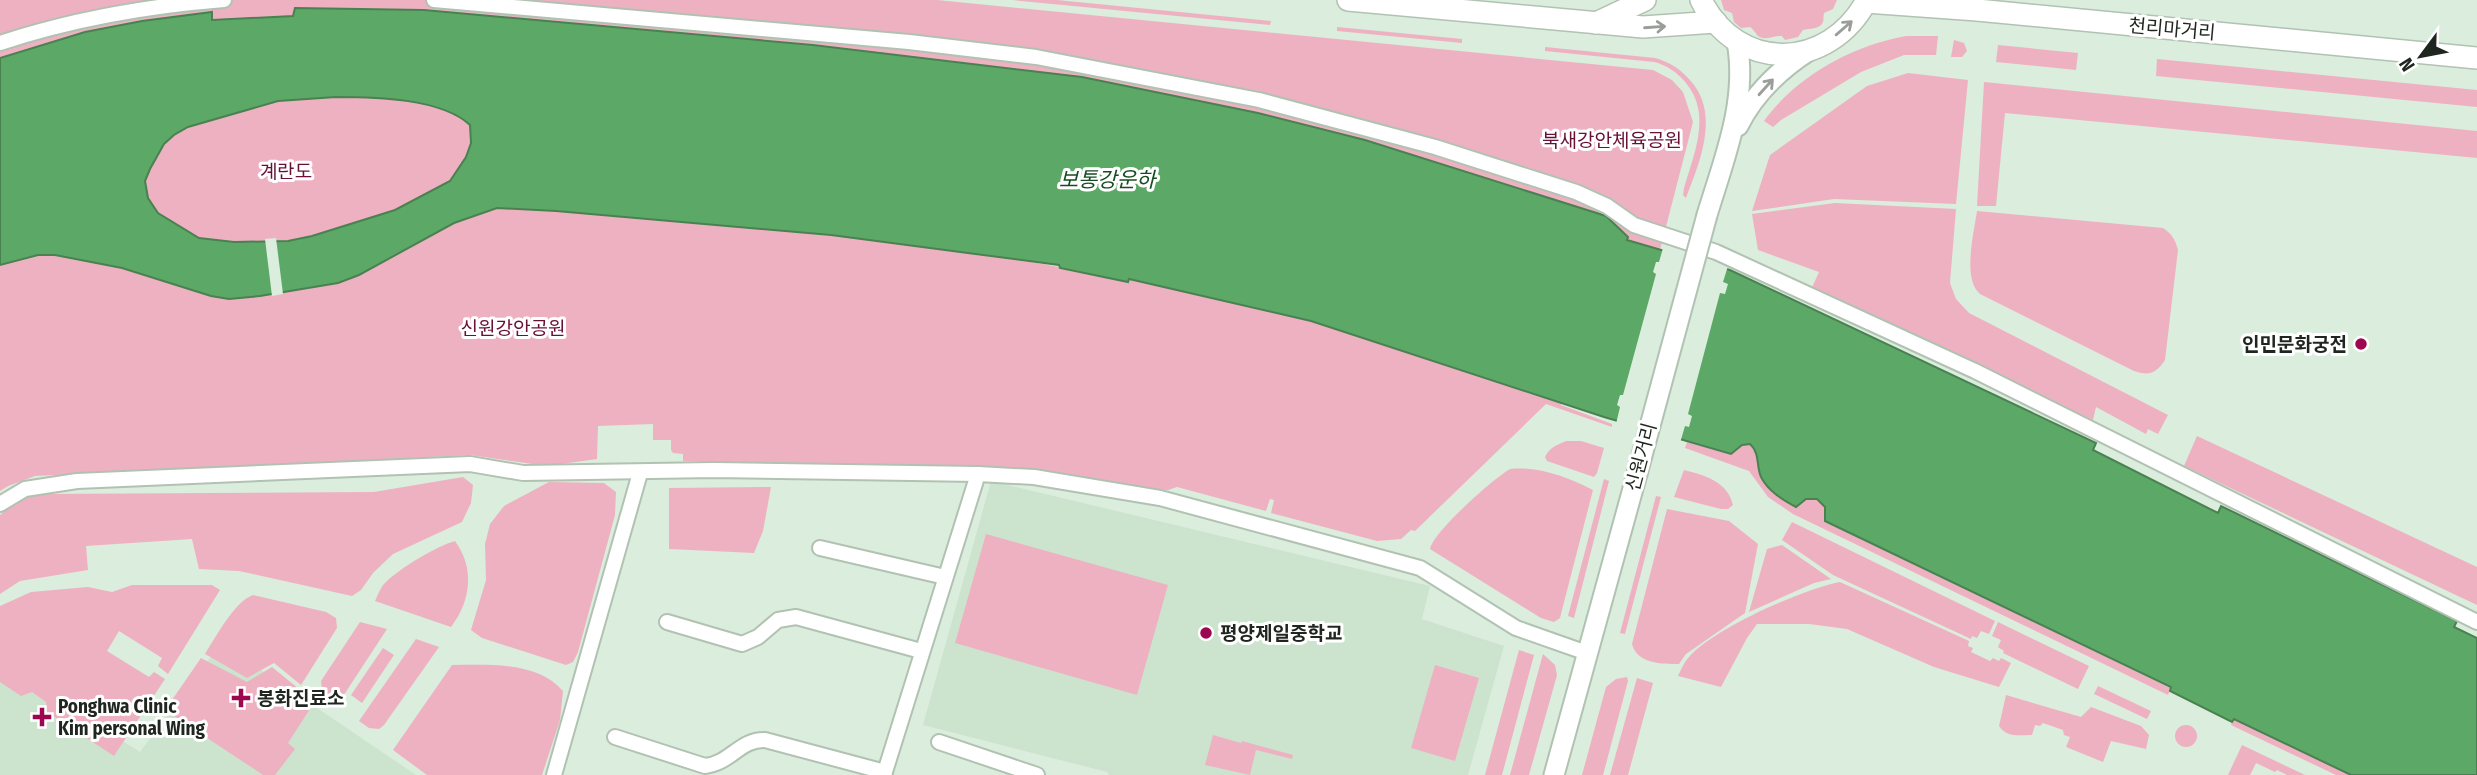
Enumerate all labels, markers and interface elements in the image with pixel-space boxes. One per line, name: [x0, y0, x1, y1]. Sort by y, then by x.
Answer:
street label: 천리마거리: [2127, 14, 2217, 44]
one-way arrow: [1643, 20, 1666, 33]
one-way arrow: [1834, 20, 1852, 36]
north arrow: [2386, 21, 2456, 91]
text: N: [2394, 54, 2420, 76]
one-way arrow: [1758, 78, 1774, 96]
park label: 북새강안체육공원: [1542, 129, 1682, 152]
park label: 계란도: [260, 160, 312, 183]
water label: 보통강운하: [1059, 167, 1158, 193]
park label: 신원강안공원: [461, 317, 565, 340]
place label: 인민문화궁전: [2242, 333, 2347, 356]
marker: 인민문화궁전: [2353, 336, 2369, 352]
street label: 신원거리: [1621, 420, 1661, 494]
place label: 평양제일중학교: [1220, 622, 1342, 645]
marker: 평양제일중학교: [1198, 625, 1214, 641]
place label: 봉화진료소: [257, 687, 344, 710]
marker: 봉화진료소: [231, 688, 251, 708]
place label: Ponghwa Clinic Kim personal Wing: [58, 695, 205, 740]
marker: Ponghwa Clinic Kim personal Wing: [32, 707, 52, 727]

